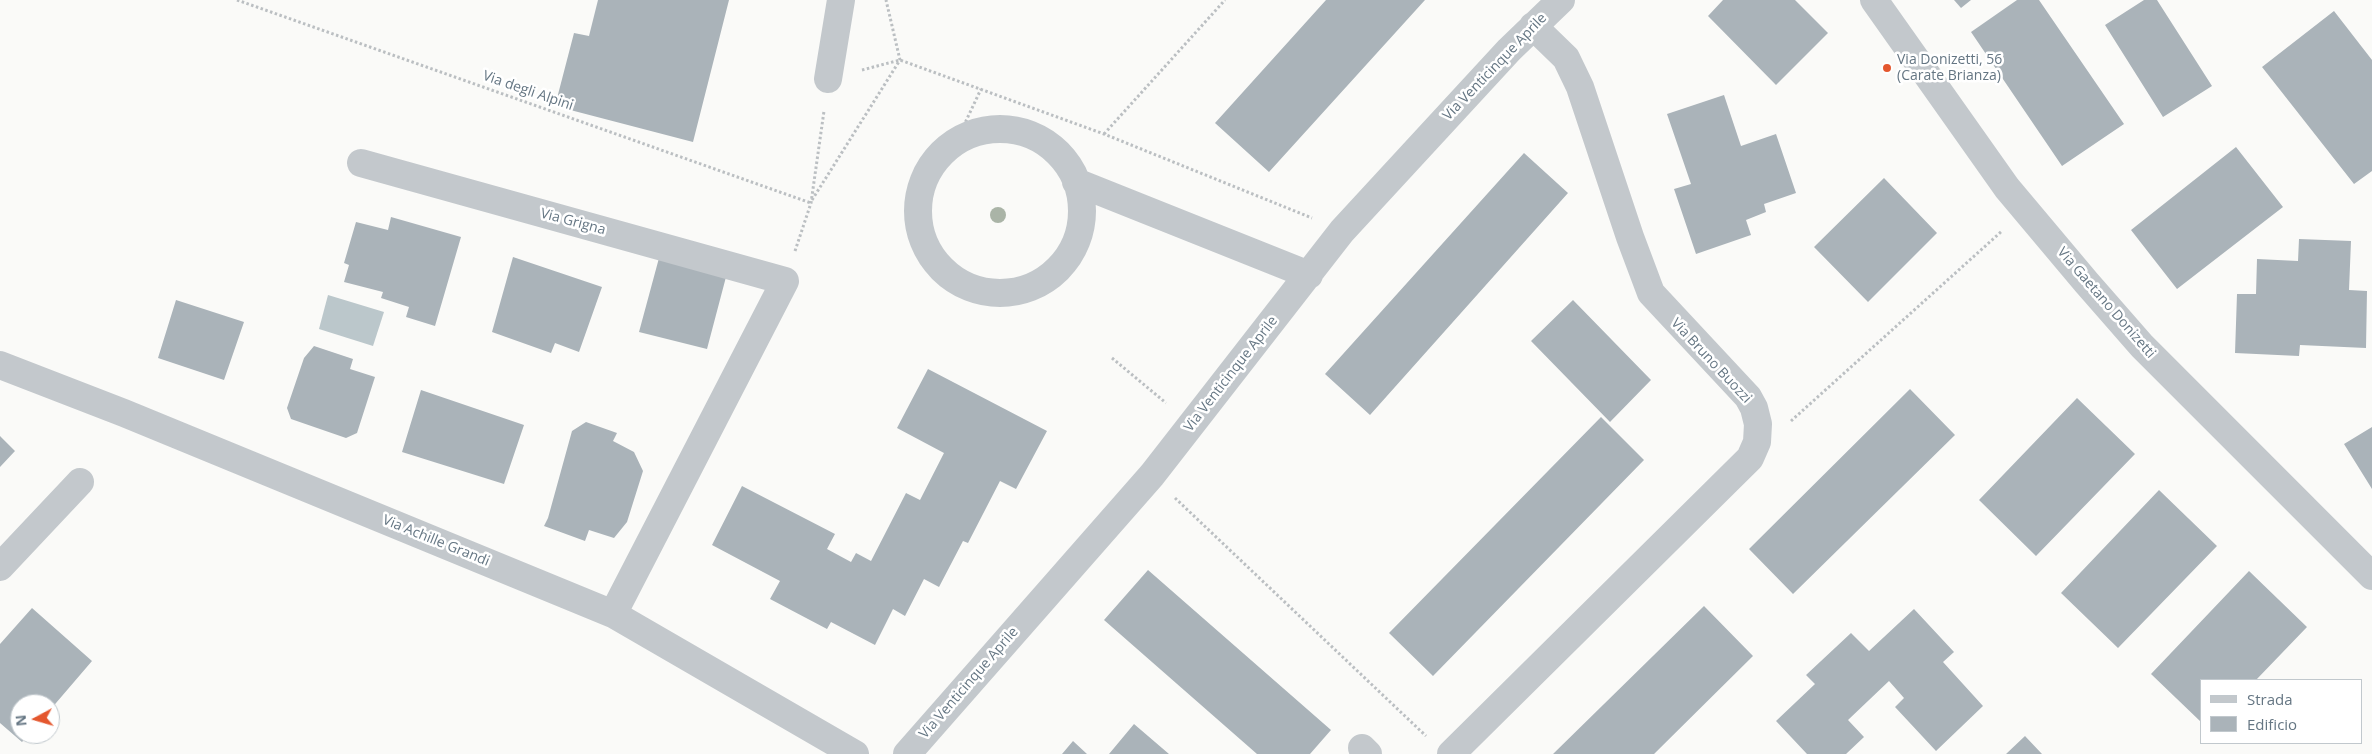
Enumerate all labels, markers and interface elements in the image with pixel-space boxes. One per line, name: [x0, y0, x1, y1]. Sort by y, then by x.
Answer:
street label: Via Venticinque Aprile: [1440, 10, 1550, 124]
place label: Via Donizetti, 56 (Carate Brianza): [1897, 52, 2002, 84]
marker: Via Donizetti, 56 (Carate Brianza): [1881, 62, 1893, 74]
street label: Via degli Alpini: [481, 68, 575, 114]
street label: Via Grigna: [539, 205, 607, 239]
street label: Via Gaetano Donizetti: [2053, 244, 2159, 362]
street label: Via Venticinque Aprile: [1181, 313, 1281, 435]
street label: Via Bruno Buozzi: [1667, 315, 1755, 407]
street label: Via Achille Grandi: [380, 512, 492, 570]
street label: Via Venticinque Aprile: [916, 624, 1022, 742]
legend: [2200, 679, 2362, 744]
text: Strada: [2247, 689, 2293, 709]
north arrow: [10, 694, 60, 744]
text: N: [11, 714, 31, 727]
text: Edificio: [2247, 714, 2297, 734]

